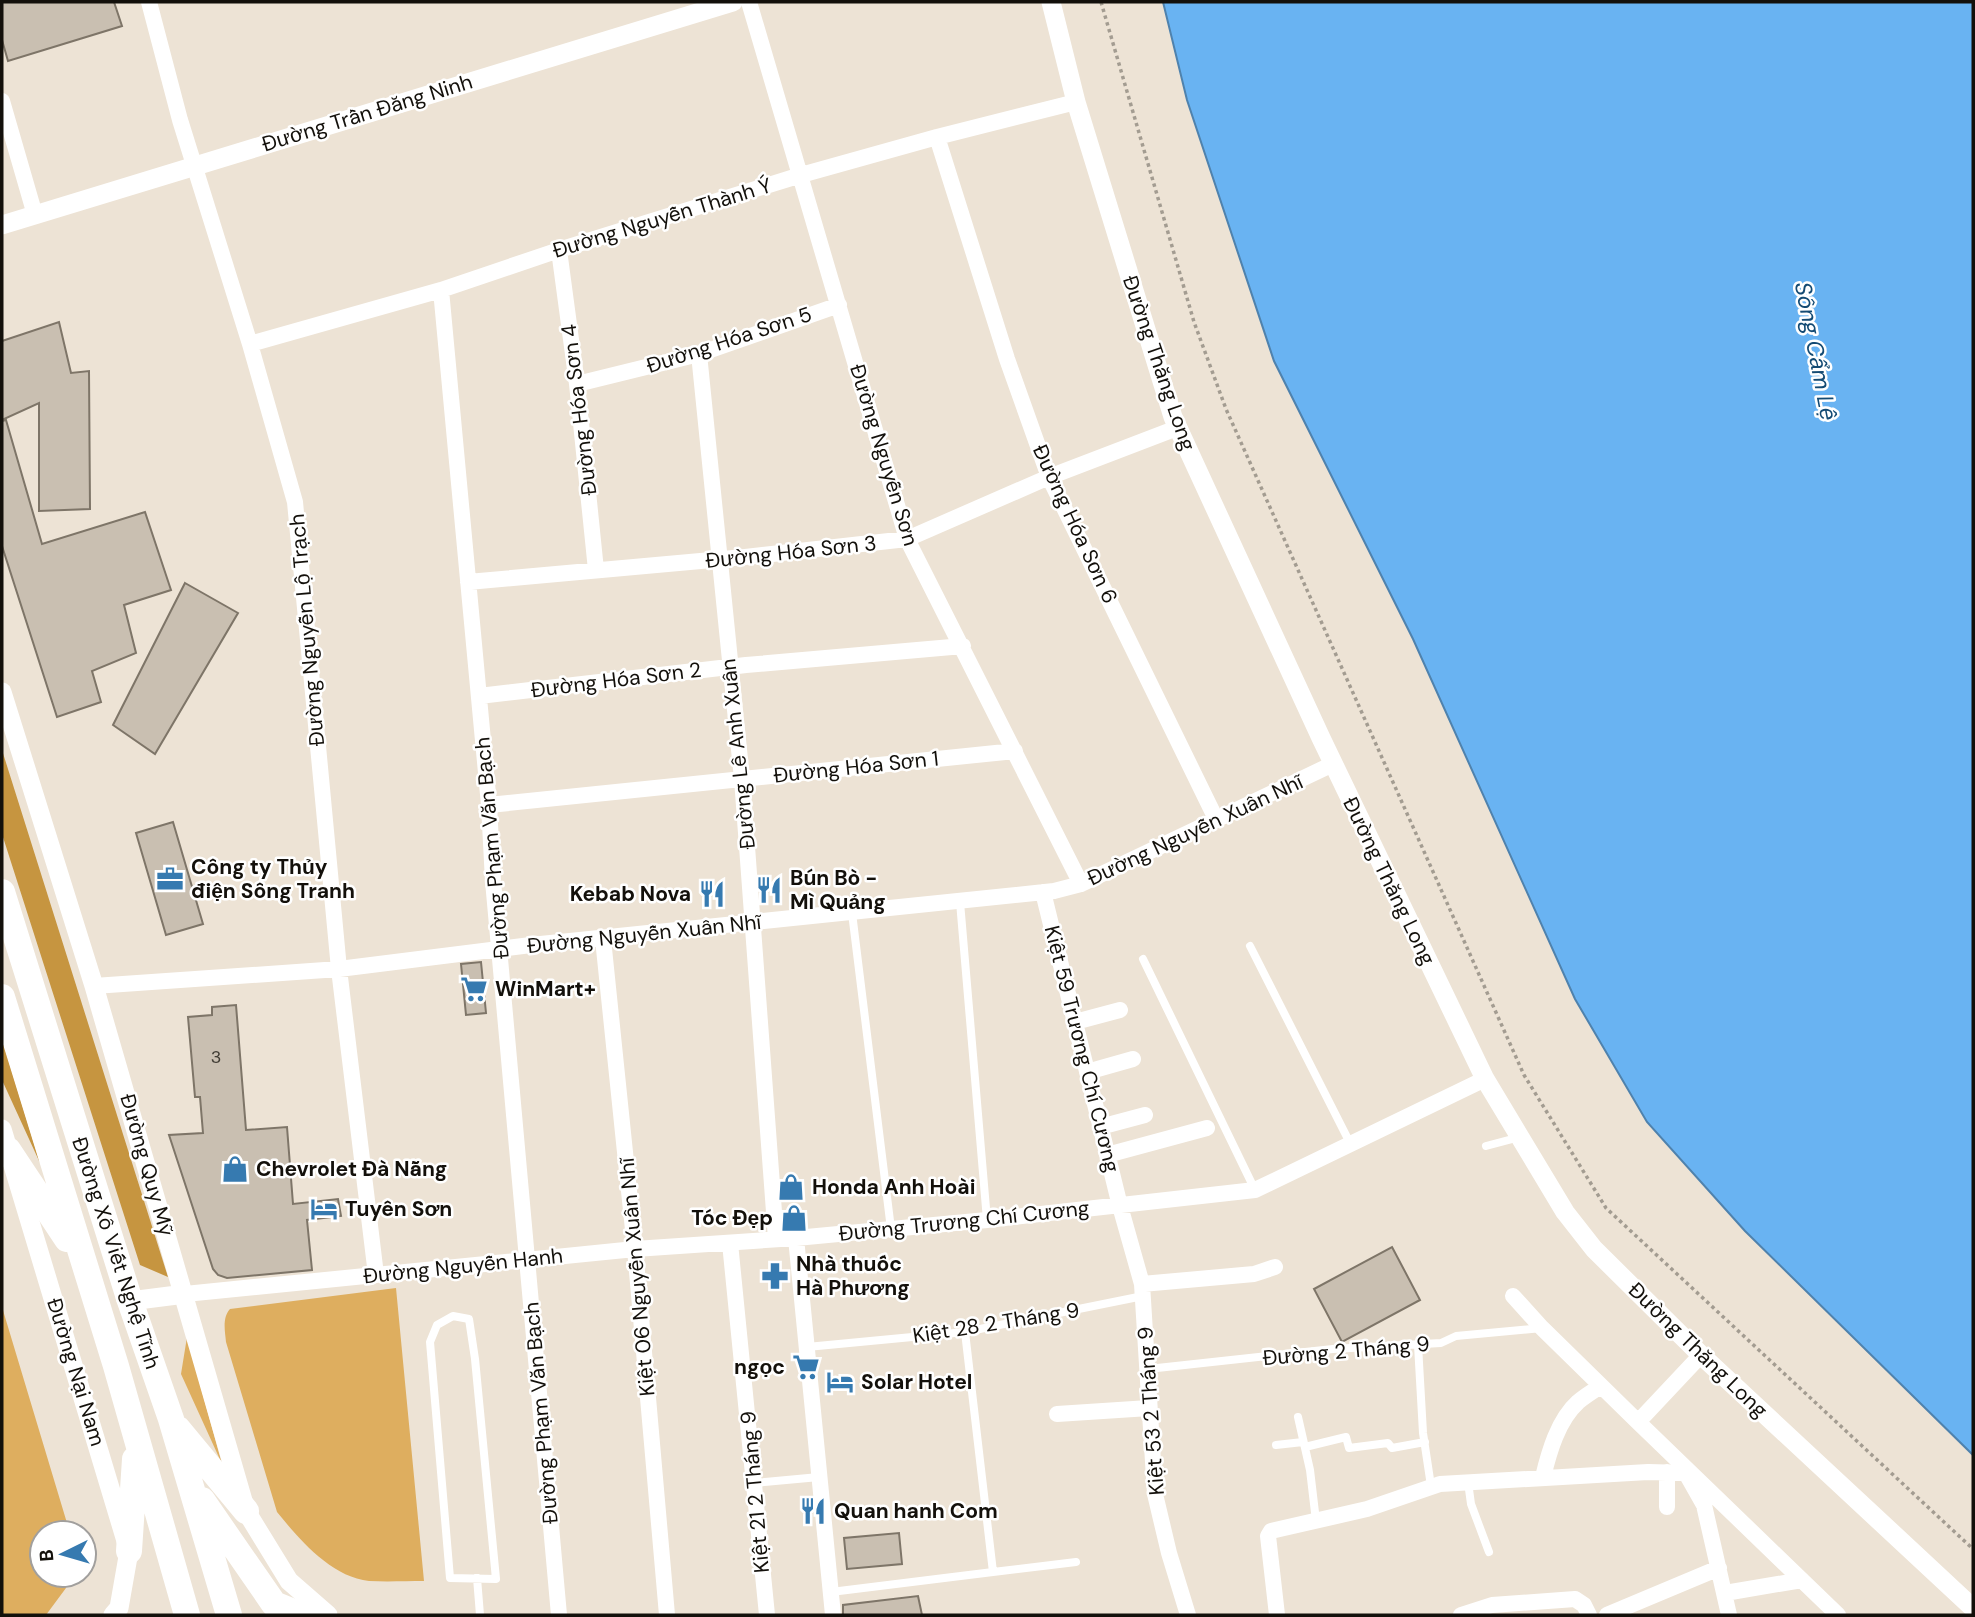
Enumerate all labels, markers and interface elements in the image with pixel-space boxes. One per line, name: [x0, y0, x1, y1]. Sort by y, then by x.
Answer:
street label: Đường Trần Đăng Ninh: [258, 68, 476, 158]
street label: Đường Nguyễn Thành Ý: [549, 171, 775, 265]
street label: Đường Thăng Long: [1116, 272, 1202, 455]
water label: Sông Cẩm Lệ: [1788, 279, 1844, 423]
street label: Đường Hóa Sơn 5: [643, 300, 815, 380]
street label: Đường Hóa Sơn 4: [555, 323, 603, 497]
street label: Đường Nguyễn Sơn: [843, 361, 925, 549]
street label: Đường Hóa Sơn 6: [1026, 440, 1124, 608]
street label: Đường Nguyễn Lộ Trạch: [283, 513, 331, 747]
street label: Đường Hóa Sơn 3: [704, 529, 878, 575]
street label: Đường Hóa Sơn 2: [529, 656, 703, 704]
street label: Đường Lê Anh Xuân: [714, 657, 762, 851]
street label: Đường Phạm Văn Bạch: [468, 736, 516, 960]
street label: Đường Hóa Sơn 1: [772, 744, 940, 790]
street label: Đường Nguyễn Xuân Nhĩ: [1083, 767, 1309, 892]
street label: Đường Thăng Long: [1336, 792, 1442, 970]
place label: Công ty Thủy điện Sông Tranh: [191, 853, 355, 905]
office icon: Công ty Thủy điện Sông Tranh: [155, 864, 185, 894]
place label: Bún Bò - Mì Quảng: [790, 864, 886, 916]
restaurant icon: Bún Bò - Mì Quảng: [754, 875, 784, 905]
restaurant icon: Kebab Nova: [697, 879, 727, 909]
place label: Kebab Nova: [570, 880, 691, 908]
street label: Đường Nguyễn Xuân Nhĩ: [526, 908, 764, 960]
street label: Kiệt 59 Trương Chí Cương: [1038, 923, 1126, 1176]
supermarket icon: WinMart+: [459, 974, 489, 1004]
place label: WinMart+: [495, 975, 596, 1003]
house number: 3: [211, 1045, 221, 1069]
street label: Đường Quy Mỹ: [113, 1091, 181, 1240]
street label: Đường Xô Viết Nghệ Tĩnh: [65, 1133, 167, 1373]
shop icon: Chevrolet Đà Nẵng: [220, 1154, 250, 1184]
place label: Chevrolet Đà Nẵng: [256, 1155, 447, 1183]
street label: Kiệt 06 Nguyễn Xuân Nhĩ: [613, 1155, 661, 1397]
shop icon: Honda Anh Hoài: [776, 1172, 806, 1202]
place label: Honda Anh Hoài: [812, 1173, 975, 1201]
hotel icon: Tuyên Sơn: [309, 1194, 339, 1224]
street label: Đường Trương Chí Cương: [837, 1194, 1091, 1248]
place label: Tuyên Sơn: [345, 1195, 452, 1223]
shop icon: Tóc Đẹp: [779, 1203, 809, 1233]
place label: Tóc Đẹp: [691, 1204, 773, 1232]
street label: Đường Nguyễn Hanh: [362, 1242, 564, 1290]
place label: Nhà thuốc Hà Phương: [796, 1250, 910, 1302]
pharmacy icon: Nhà thuốc Hà Phương: [760, 1261, 790, 1291]
street label: Đường Thăng Long: [1622, 1276, 1774, 1424]
street label: Đường Nại Nam: [40, 1294, 112, 1450]
street label: Kiệt 28 2 Tháng 9: [911, 1296, 1081, 1350]
street label: Đường Phạm Văn Bạch: [517, 1301, 565, 1525]
street label: Kiệt 53 2 Tháng 9: [1131, 1326, 1171, 1496]
street label: Đường 2 Tháng 9: [1261, 1330, 1431, 1372]
supermarket icon: ngọc: [791, 1352, 821, 1382]
place label: ngọc: [734, 1353, 785, 1381]
hotel icon: Solar Hotel: [825, 1367, 855, 1397]
place label: Solar Hotel: [861, 1368, 972, 1396]
street label: Kiệt 21 2 Tháng 9: [734, 1410, 776, 1574]
restaurant icon: Quan hanh Com: [798, 1496, 828, 1526]
place label: Quan hanh Com: [834, 1497, 998, 1525]
north arrow: [28, 1519, 98, 1589]
text: B: [34, 1548, 60, 1563]

